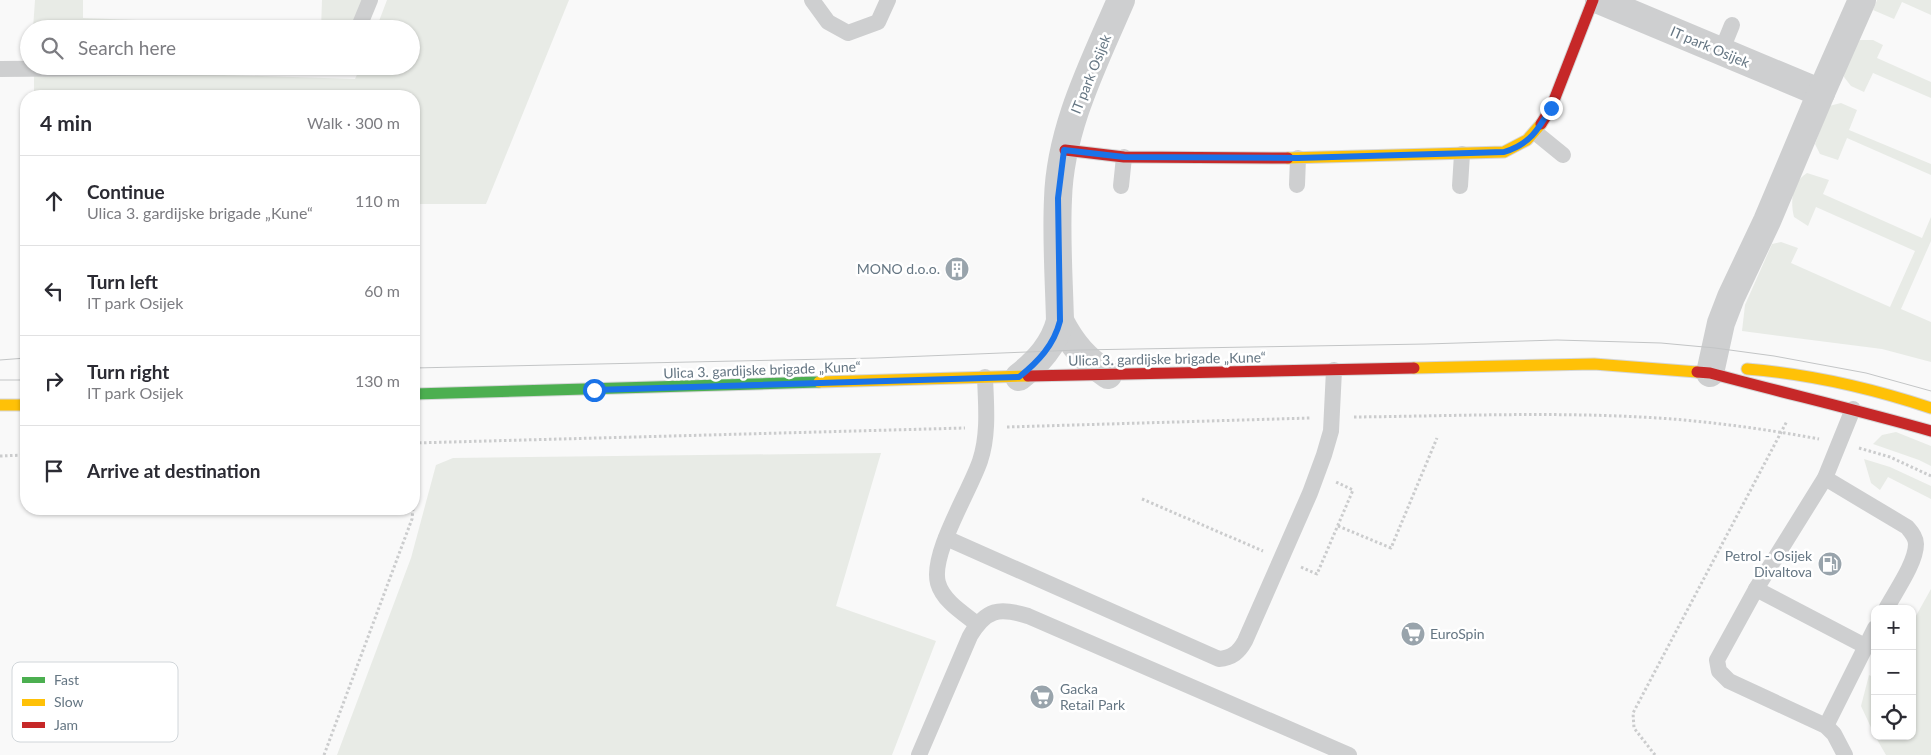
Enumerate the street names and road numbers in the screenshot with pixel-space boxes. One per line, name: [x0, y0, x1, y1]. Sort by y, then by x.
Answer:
street label: IT park Osijek: [1668, 22, 1753, 71]
street label: IT park Osijek: [1067, 31, 1115, 116]
street label: Ulica 3. gardijske brigade „Kune“: [1068, 348, 1266, 369]
street label: Ulica 3. gardijske brigade „Kune“: [663, 358, 861, 381]

